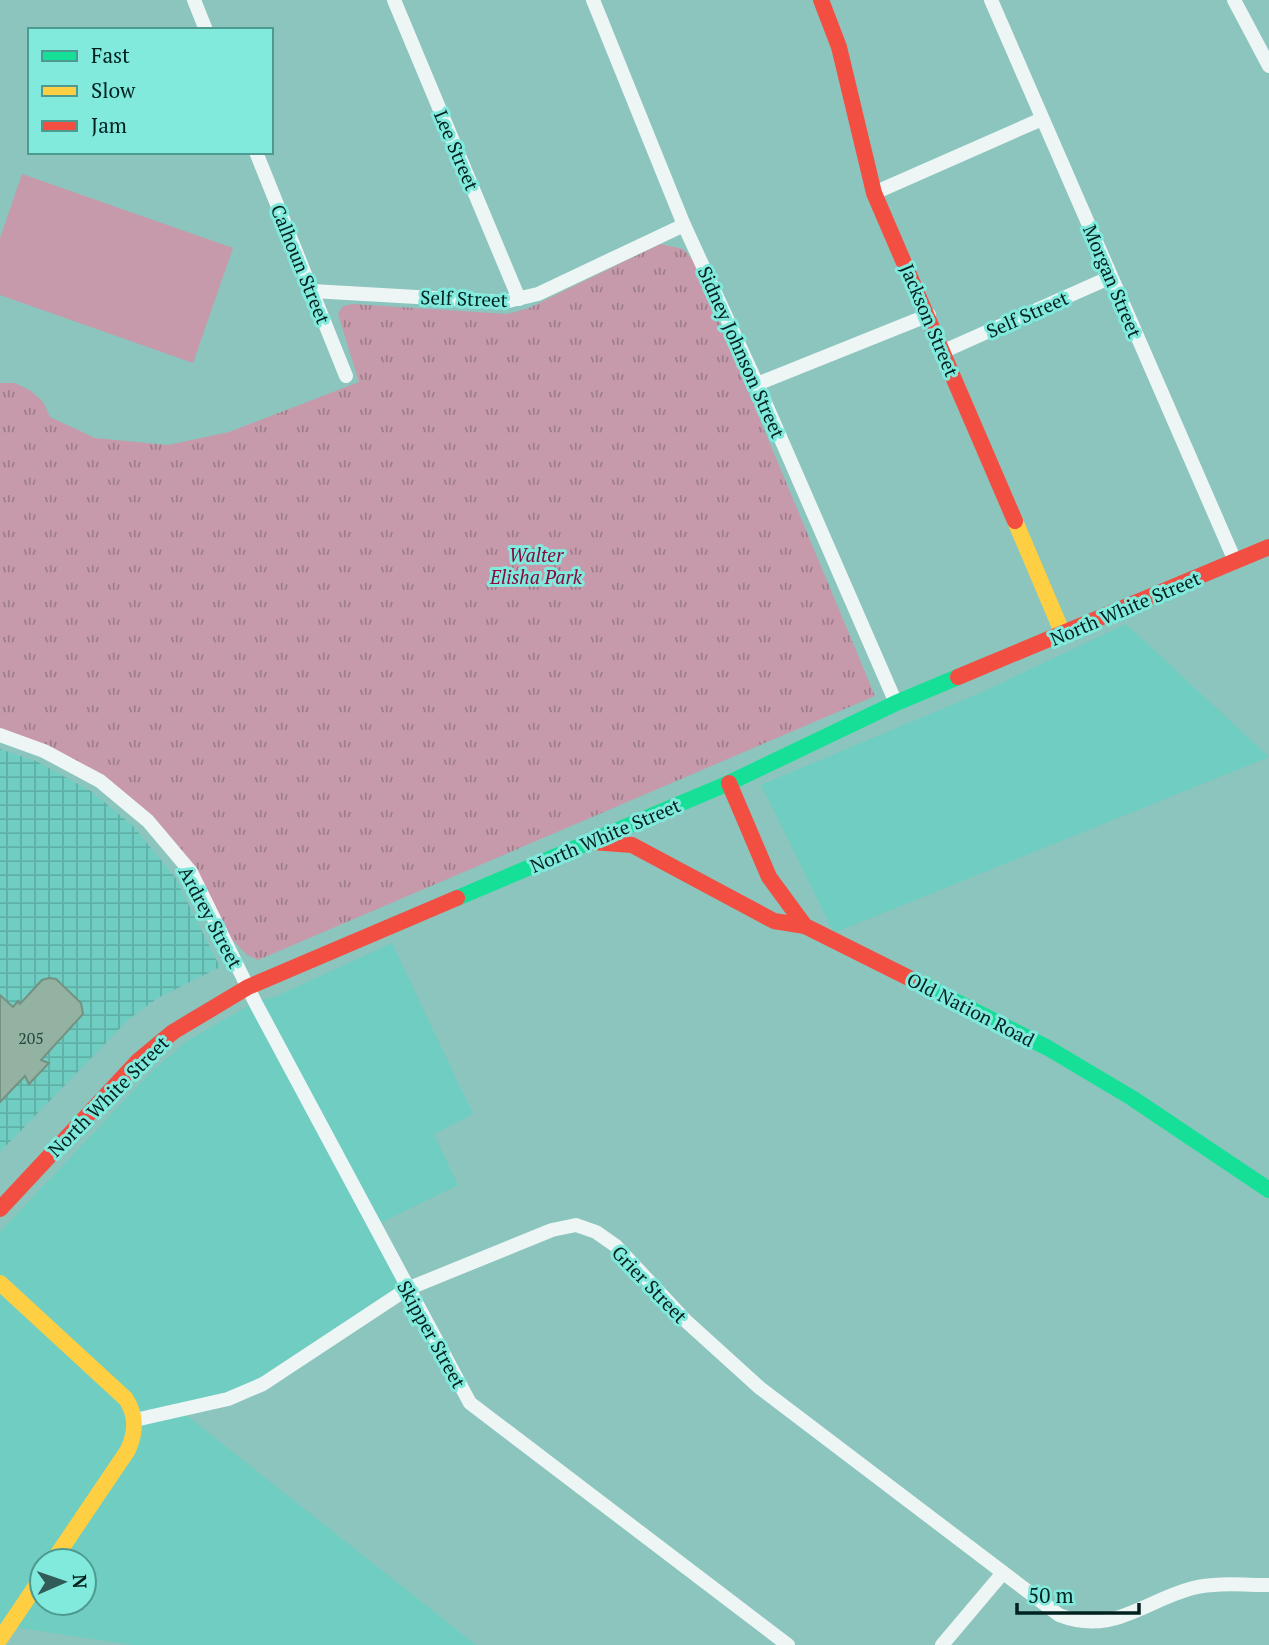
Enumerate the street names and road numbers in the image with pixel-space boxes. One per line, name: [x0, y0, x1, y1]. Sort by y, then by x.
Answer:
street label: Lee Street: [429, 106, 485, 194]
street label: Calhoun Street: [266, 201, 336, 327]
street label: Morgan Street: [1078, 221, 1148, 341]
street label: Jackson Street: [895, 260, 965, 380]
street label: Sidney Johnson Street: [693, 262, 791, 442]
street label: Self Street: [420, 284, 508, 312]
street label: Self Street: [982, 285, 1072, 343]
street label: North White Street: [1046, 565, 1204, 651]
street label: North White Street: [526, 792, 684, 878]
street label: Ardrey Street: [174, 862, 248, 972]
street label: Old Nation Road: [903, 966, 1039, 1052]
street label: North White Street: [42, 1030, 174, 1162]
street label: Grier Street: [607, 1240, 693, 1328]
street label: Skipper Street: [392, 1276, 472, 1392]

